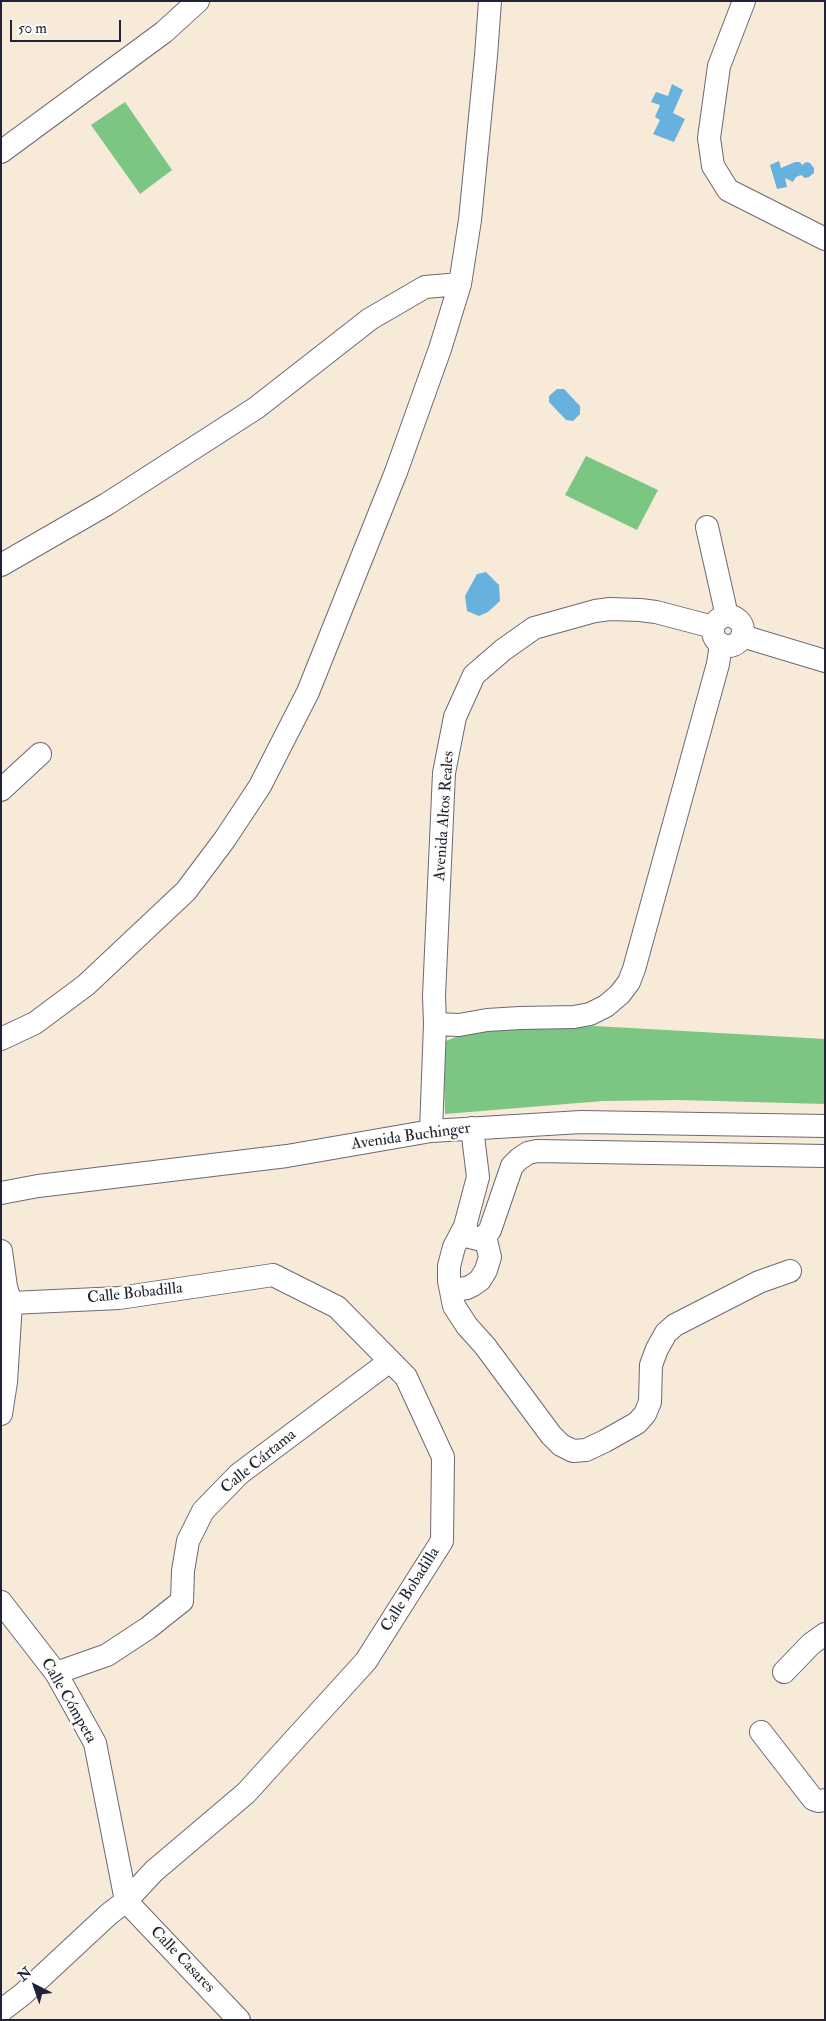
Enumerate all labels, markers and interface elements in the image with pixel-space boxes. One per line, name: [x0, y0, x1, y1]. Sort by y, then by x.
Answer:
scale bar: [12, 10, 124, 42]
text: 50 m: [18, 19, 47, 38]
street label: Avenida Altos Reales: [431, 750, 459, 882]
street label: Avenida Buchinger: [350, 1119, 472, 1155]
street label: Calle Bobadilla: [86, 1279, 184, 1309]
street label: Calle Cártama: [217, 1426, 301, 1498]
street label: Calle Bobadilla: [377, 1544, 445, 1636]
street label: Calle Cómpeta: [36, 1655, 100, 1747]
street label: Calle Casares: [146, 1923, 218, 1997]
north arrow: [10, 1961, 60, 2011]
text: N: [15, 1964, 35, 1985]

